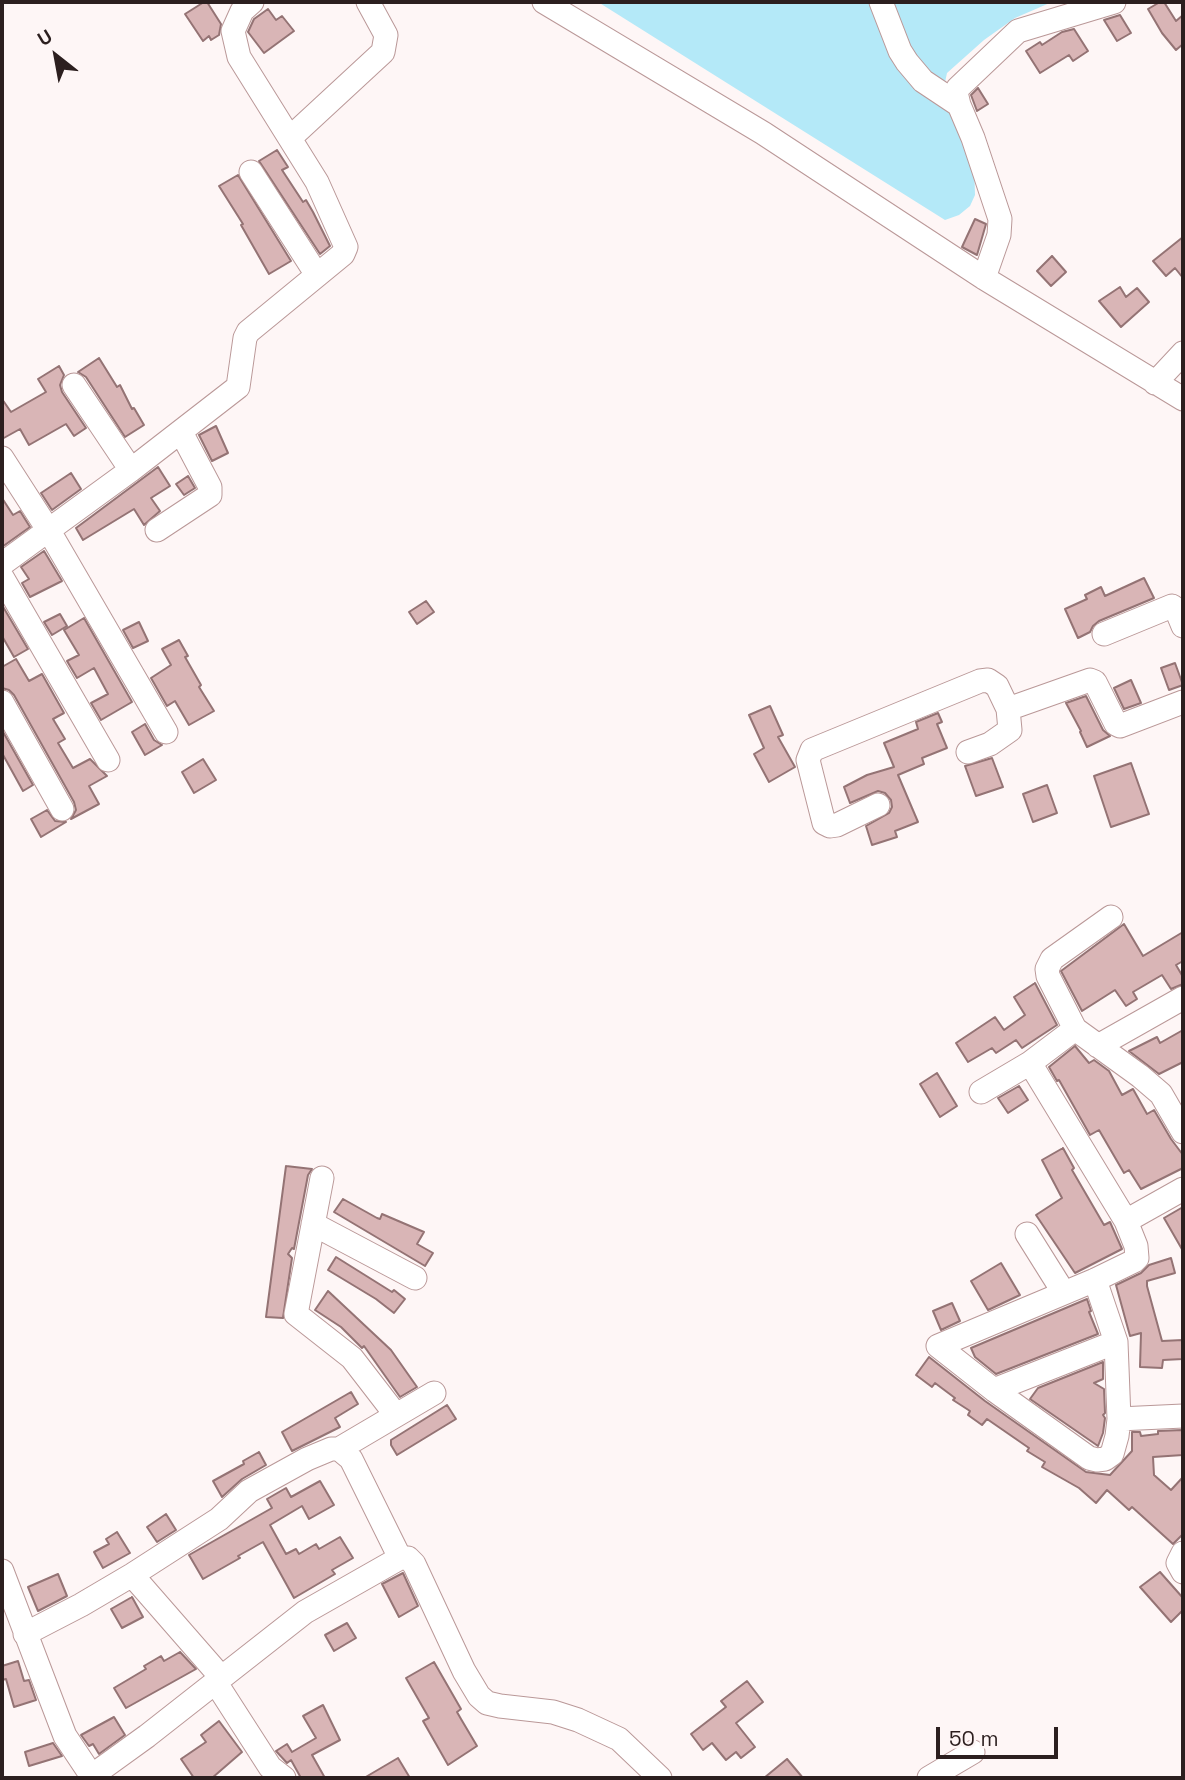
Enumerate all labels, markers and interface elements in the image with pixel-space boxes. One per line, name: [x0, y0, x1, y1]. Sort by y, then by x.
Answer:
north arrow: [21, 21, 91, 91]
text: U: [33, 24, 57, 52]
scale bar: [940, 1714, 1062, 1758]
text: 50 m: [949, 1725, 999, 1752]

